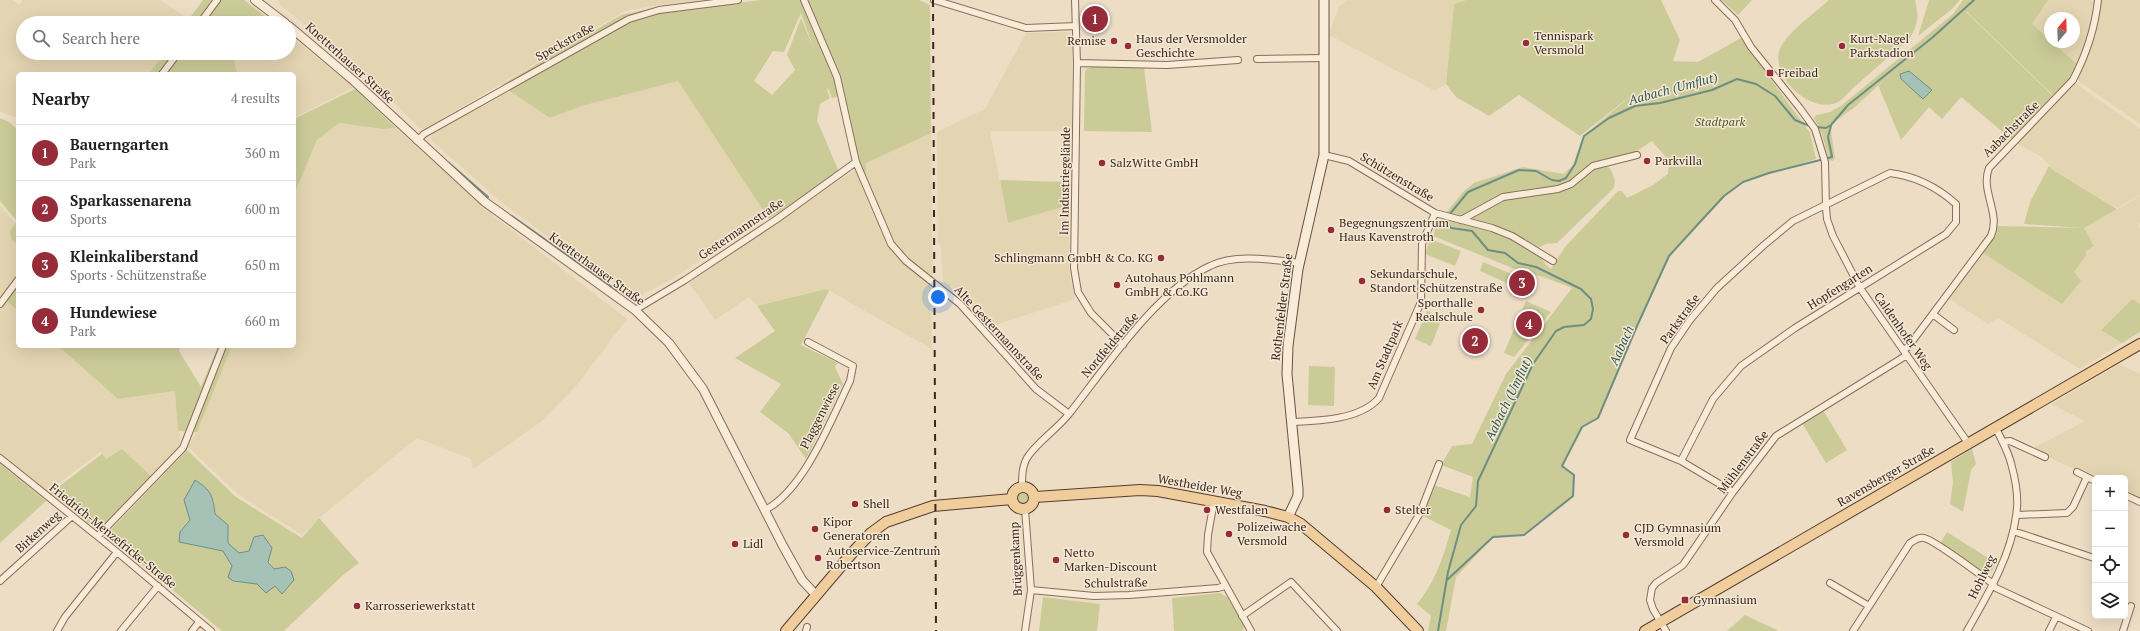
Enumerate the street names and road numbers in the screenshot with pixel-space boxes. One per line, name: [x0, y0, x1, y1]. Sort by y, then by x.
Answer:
street label: Knetterhauser Straße: [303, 19, 398, 106]
street label: Speckstraße: [533, 19, 597, 64]
street label: Aabachstraße: [1979, 97, 2042, 160]
street label: Im Industriegelände: [1056, 127, 1073, 235]
street label: Schützenstraße: [1358, 149, 1437, 204]
street label: Gestermannstraße: [695, 195, 786, 263]
street label: Knetterhauser Straße: [547, 229, 648, 308]
street label: Rothenfelder Straße: [1268, 253, 1296, 361]
street label: Hopfengarten: [1804, 261, 1875, 312]
street label: Alte Gestermannstraße: [951, 282, 1047, 383]
street label: Caldenhofer Weg: [1871, 289, 1936, 373]
street label: Parkstraße: [1656, 291, 1703, 347]
street label: Nordfeldstraße: [1078, 309, 1141, 380]
street label: Am Stadtpark: [1363, 317, 1406, 391]
street label: Plaggenwiese: [796, 380, 843, 451]
street label: Mühlenstraße: [1714, 427, 1771, 496]
street label: Ravensberger Straße: [1834, 442, 1937, 510]
street label: Westheider Weg: [1157, 471, 1244, 500]
street label: Friedrich-Menzefricke-Straße: [47, 480, 180, 591]
street label: Birkenweg: [12, 507, 64, 556]
street label: Brüggenkamp: [1006, 521, 1025, 596]
street label: Hohlweg: [1965, 552, 1999, 601]
street label: Schulstraße: [1084, 574, 1148, 591]

